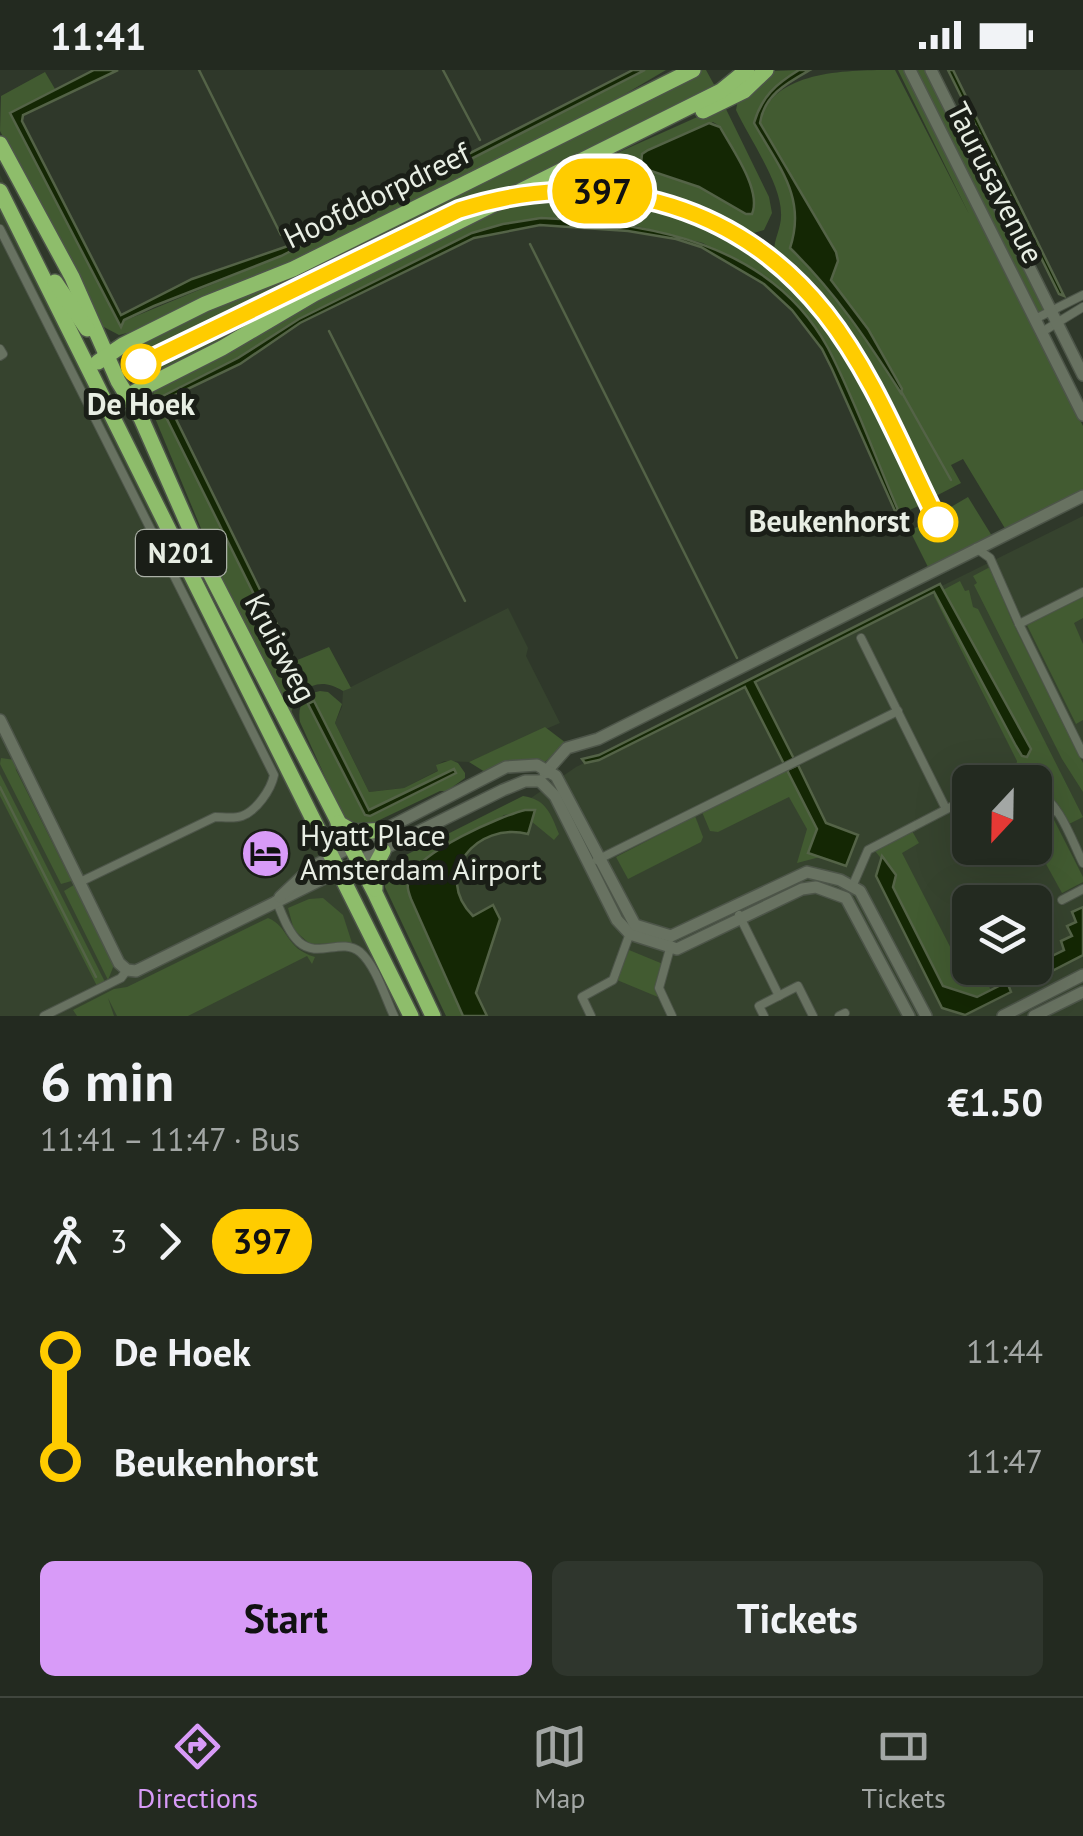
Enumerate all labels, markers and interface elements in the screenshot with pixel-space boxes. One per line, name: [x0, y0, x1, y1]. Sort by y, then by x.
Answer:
text: 11:41: [50, 11, 146, 60]
street label: Taurusavenue: [939, 95, 1054, 269]
street label: Hoofddorpdreef: [277, 132, 477, 257]
line badge: 397: [544, 158, 660, 224]
text: 397: [572, 168, 632, 214]
marker: De Hoek: [122, 345, 160, 383]
place label: De Hoek: [87, 384, 195, 423]
place label: Beukenhorst: [749, 501, 911, 540]
marker: Beukenhorst: [919, 503, 957, 541]
road number: N201: [136, 530, 226, 576]
street label: Kruisweg: [237, 586, 326, 708]
north arrow: [952, 765, 1052, 865]
map controls: [952, 765, 1052, 985]
place label: Hyatt Place Amsterdam Airport: [300, 815, 542, 888]
hotel icon: Hyatt Place Amsterdam Airport: [239, 827, 291, 879]
button: layers: [952, 885, 1052, 985]
text: 6 min: [40, 1045, 174, 1116]
text: €1.50: [947, 1077, 1043, 1126]
text: 11:41 – 11:47 · Bus: [40, 1118, 300, 1160]
icon: walk: [40, 1214, 95, 1269]
icon: forward: [142, 1214, 197, 1269]
text: 397: [232, 1218, 292, 1264]
text: 3: [110, 1220, 127, 1262]
text: De Hoek: [114, 1327, 251, 1376]
text: 11:44: [966, 1330, 1043, 1372]
text: Beukenhorst: [114, 1437, 318, 1486]
text: 11:47: [966, 1440, 1043, 1482]
button: Start: [40, 1561, 532, 1676]
button: Tickets: [552, 1561, 1043, 1676]
tab: Directions: [137, 1719, 258, 1816]
tab: Map: [532, 1719, 587, 1816]
tab: Tickets: [862, 1719, 946, 1816]

